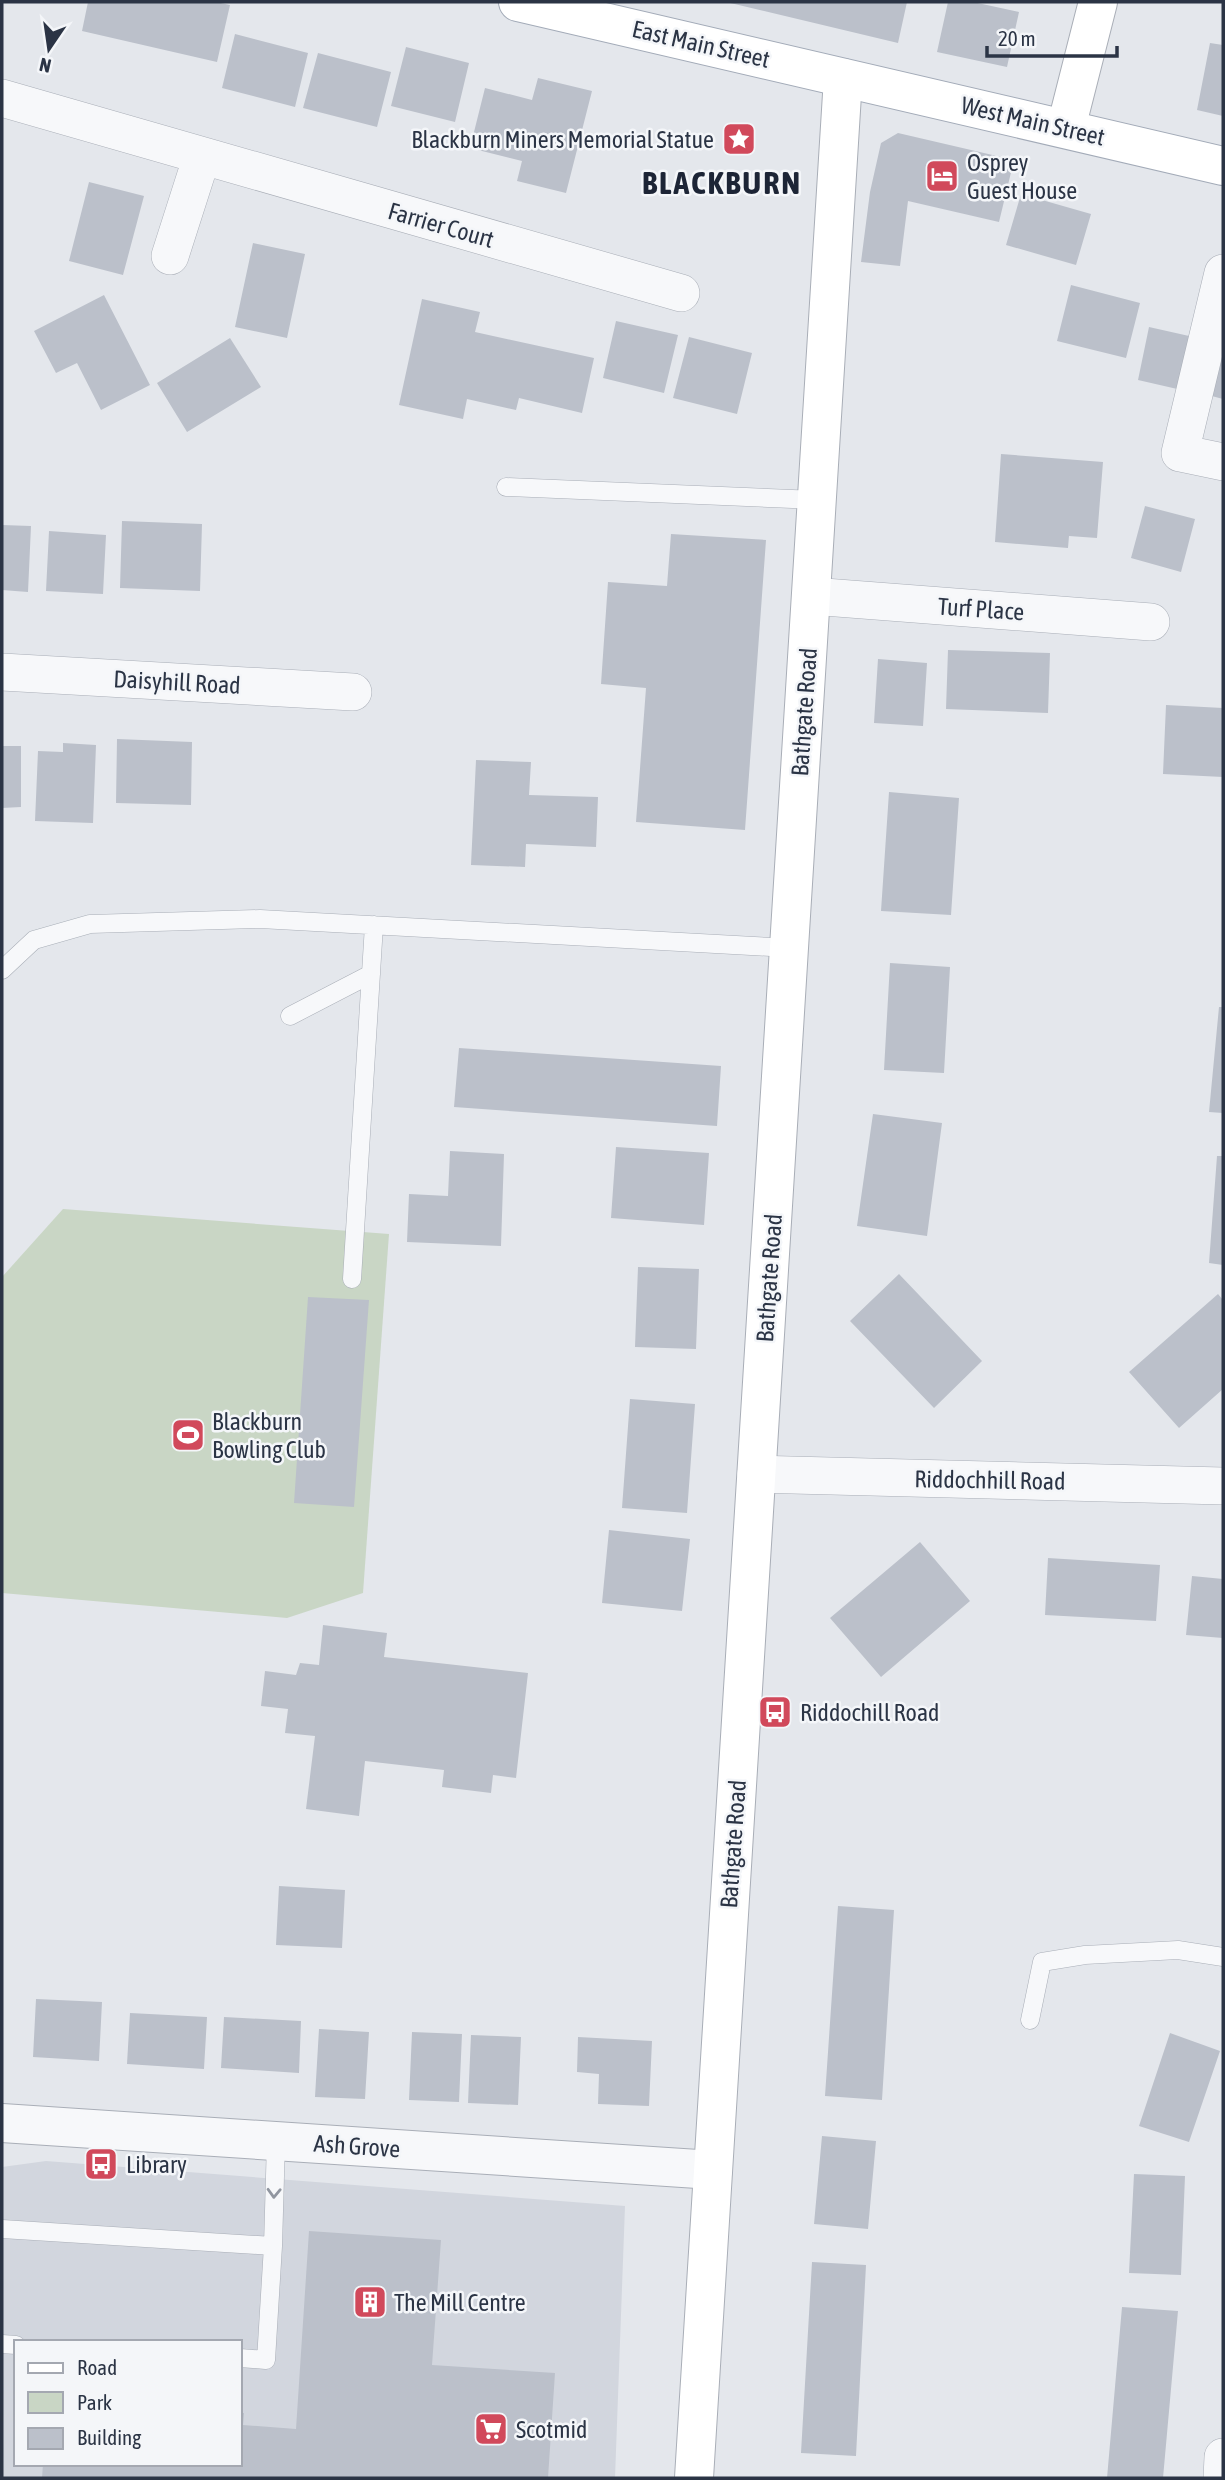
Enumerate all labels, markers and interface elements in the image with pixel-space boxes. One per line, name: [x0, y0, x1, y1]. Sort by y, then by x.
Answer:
north arrow: [14, 14, 84, 84]
scale bar: [987, 14, 1116, 58]
street label: East Main Street: [630, 15, 773, 73]
text: 20 m: [998, 26, 1036, 50]
text: N: [37, 54, 53, 78]
street label: West Main Street: [959, 91, 1108, 151]
place icon: Blackburn Miners Memorial Statue: [720, 120, 758, 158]
place label: Blackburn Miners Memorial Statue: [411, 126, 714, 153]
place label: Osprey Guest House: [967, 149, 1077, 204]
hotel icon: Osprey Guest House: [923, 157, 961, 195]
district label: BLACKBURN: [642, 164, 802, 201]
street label: Farrier Court: [385, 197, 497, 253]
street label: Turf Place: [937, 593, 1025, 625]
street label: Bathgate Road: [786, 647, 822, 777]
street label: Daisyhill Road: [113, 665, 241, 699]
street label: Bathgate Road: [751, 1213, 787, 1343]
place label: Blackburn Bowling Club: [212, 1408, 326, 1463]
sports icon: Blackburn Bowling Club: [169, 1416, 207, 1454]
street label: Riddochhill Road: [914, 1465, 1066, 1495]
bus stop icon: Riddochill Road: [756, 1693, 794, 1731]
place label: Riddochill Road: [800, 1699, 939, 1726]
street label: Bathgate Road: [715, 1779, 751, 1909]
street label: Ash Grove: [313, 2130, 401, 2162]
bus stop icon: Library: [82, 2145, 120, 2183]
place label: Library: [126, 2151, 187, 2178]
one-way arrow: [267, 2188, 282, 2199]
building icon: The Mill Centre: [351, 2283, 389, 2321]
place label: The Mill Centre: [394, 2289, 526, 2316]
legend: [14, 2340, 242, 2466]
text: Road: [77, 2355, 117, 2379]
text: Park: [77, 2390, 112, 2414]
supermarket icon: Scotmid: [472, 2410, 510, 2448]
place label: Scotmid: [516, 2416, 587, 2443]
text: Building: [77, 2425, 141, 2449]

